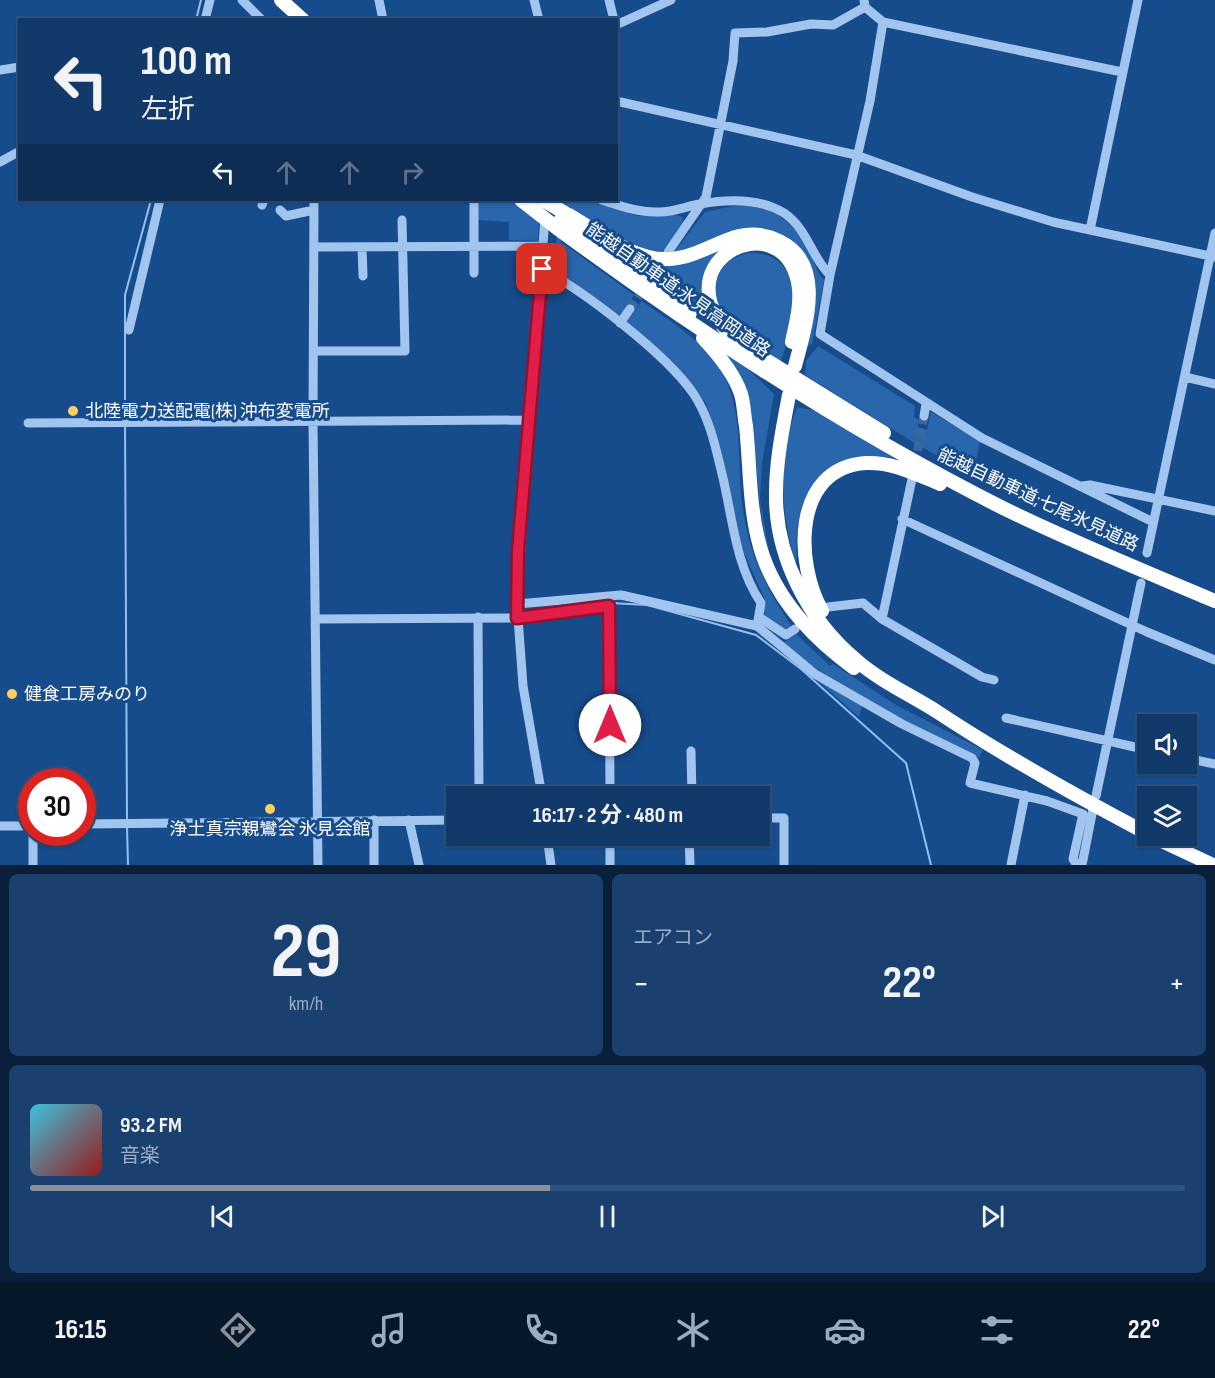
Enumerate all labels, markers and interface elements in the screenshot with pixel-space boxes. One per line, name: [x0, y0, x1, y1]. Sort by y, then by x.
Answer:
text: 100 m: [141, 36, 232, 87]
icon: left: [42, 42, 120, 120]
text: 左折: [141, 94, 195, 126]
icon: left: [207, 156, 240, 189]
icon: ahead: [270, 156, 303, 189]
icon: ahead: [333, 156, 366, 189]
icon: right: [396, 156, 429, 189]
street label: 能越自動車道;氷見高岡道路: [582, 218, 774, 362]
pin: [516, 243, 567, 294]
icon: arrive: [525, 252, 558, 285]
place label: 北陸電力送配電(株) 沖布変電所: [85, 401, 330, 422]
marker: 北陸電力送配電(株) 沖布変電所: [66, 404, 80, 418]
street label: 能越自動車道;七尾氷見道路: [934, 444, 1142, 556]
place label: 健食工房みのり: [24, 684, 150, 705]
marker: 健食工房みのり: [5, 687, 19, 701]
position arrow: [578, 693, 642, 757]
map controls: [1137, 714, 1197, 846]
button: sound: [1137, 714, 1197, 774]
speed limit sign: 30: [18, 768, 96, 846]
button: layers: [1137, 786, 1197, 846]
marker: 浄土真宗親鸞会 氷見会館: [263, 802, 277, 816]
text: 16:17 · 2 分 · 480 m: [533, 802, 683, 829]
place label: 浄土真宗親鸞会 氷見会館: [170, 819, 370, 840]
text: 29: [270, 906, 342, 999]
text: エアコン: [633, 926, 713, 950]
text: 22°: [882, 956, 936, 1011]
text: −: [633, 964, 649, 1004]
text: +: [1169, 964, 1185, 1004]
text: km/h: [289, 992, 323, 1016]
text: 93.2 FM: [120, 1112, 182, 1139]
text: 音楽: [120, 1144, 160, 1168]
icon: previous: [206, 1200, 239, 1233]
icon: pause: [591, 1200, 624, 1233]
icon: next: [976, 1200, 1009, 1233]
icon: directions: [217, 1309, 259, 1351]
icon: music: [368, 1309, 410, 1351]
icon: phone: [520, 1309, 562, 1351]
icon: climate: [672, 1309, 714, 1351]
icon: car: [824, 1309, 866, 1351]
icon: filters: [976, 1309, 1018, 1351]
text: 16:15: [55, 1314, 107, 1346]
text: 22°: [1128, 1314, 1160, 1346]

